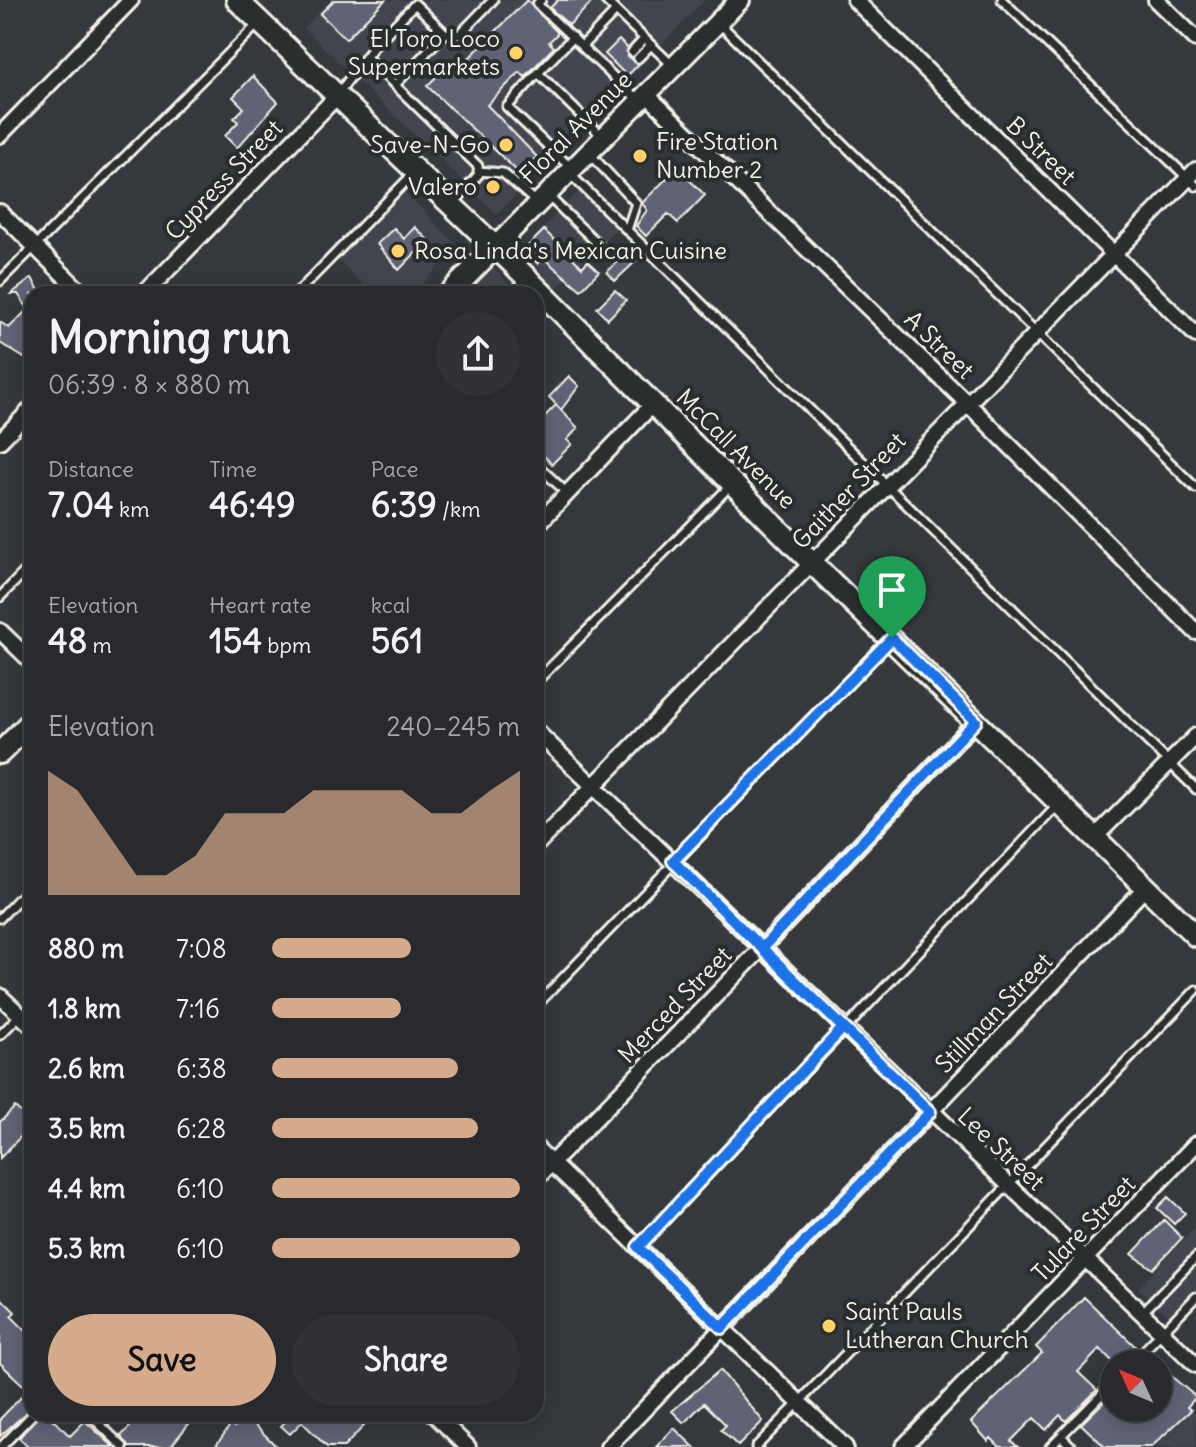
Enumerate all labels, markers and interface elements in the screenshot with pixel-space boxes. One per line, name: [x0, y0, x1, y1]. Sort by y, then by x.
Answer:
place label: El Toro Loco Supermarkets: [348, 23, 500, 81]
marker: El Toro Loco Supermarkets: [507, 44, 525, 62]
street label: Floral Avenue: [513, 65, 638, 190]
street label: B Street: [1001, 110, 1083, 191]
street label: Cypress Street: [158, 113, 288, 246]
place label: Fire Station Number 2: [656, 126, 778, 184]
place label: Save-N-Go: [370, 129, 490, 159]
marker: Save-N-Go: [497, 136, 515, 154]
marker: Fire Station Number 2: [631, 147, 649, 165]
place label: Valero: [408, 171, 477, 201]
marker: Valero: [484, 178, 502, 196]
place label: Rosa Linda's Mexican Cuisine: [414, 235, 727, 265]
marker: Rosa Linda's Mexican Cuisine: [389, 242, 407, 260]
street label: A Street: [899, 304, 981, 385]
text: Morning run: [48, 310, 291, 365]
button: share: [436, 312, 520, 396]
text: 06:39 · 8 × 880 m: [48, 368, 250, 401]
street label: McCall Avenue: [670, 382, 803, 515]
street label: Gaither Street: [785, 426, 911, 555]
text: Distance: [48, 455, 134, 483]
text: Time: [209, 455, 257, 483]
text: Pace: [371, 455, 418, 483]
text: 7.04: [48, 483, 114, 526]
text: 46:49: [209, 483, 295, 526]
text: 6:39: [371, 483, 437, 526]
text: km: [114, 495, 150, 523]
text: /km: [437, 495, 481, 523]
pin: [858, 556, 926, 638]
icon: arrive: [870, 568, 914, 612]
text: Elevation: [48, 591, 138, 619]
text: Heart rate: [209, 591, 311, 619]
text: kcal: [371, 591, 410, 619]
text: 48: [48, 619, 87, 662]
text: 154: [209, 619, 262, 662]
text: 561: [371, 619, 423, 662]
text: m: [87, 631, 112, 659]
text: bpm: [262, 631, 311, 659]
text: Elevation: [48, 710, 155, 743]
text: 240–245 m: [386, 710, 520, 743]
text: 880 m: [48, 932, 124, 965]
text: 7:08: [176, 932, 227, 965]
street label: Merced Street: [611, 940, 737, 1069]
street label: Stillman Street: [928, 946, 1058, 1079]
text: 1.8 km: [48, 992, 121, 1025]
text: 7:16: [176, 992, 220, 1025]
text: 2.6 km: [48, 1052, 125, 1085]
text: 6:38: [176, 1052, 227, 1085]
street label: Lee Street: [952, 1100, 1051, 1196]
text: 3.5 km: [48, 1112, 125, 1145]
text: 6:28: [176, 1112, 226, 1145]
street label: Tulare Street: [1025, 1169, 1141, 1288]
text: 4.4 km: [48, 1172, 125, 1205]
text: 6:10: [176, 1172, 224, 1205]
text: 5.3 km: [48, 1232, 125, 1265]
text: 6:10: [176, 1232, 224, 1265]
place label: Saint Pauls Lutheran Church: [845, 1296, 1029, 1354]
button: Save: [48, 1314, 276, 1406]
button: Share: [292, 1314, 520, 1406]
marker: Saint Pauls Lutheran Church: [820, 1317, 838, 1335]
north arrow: [1100, 1350, 1172, 1422]
map controls: [1100, 1350, 1172, 1422]

